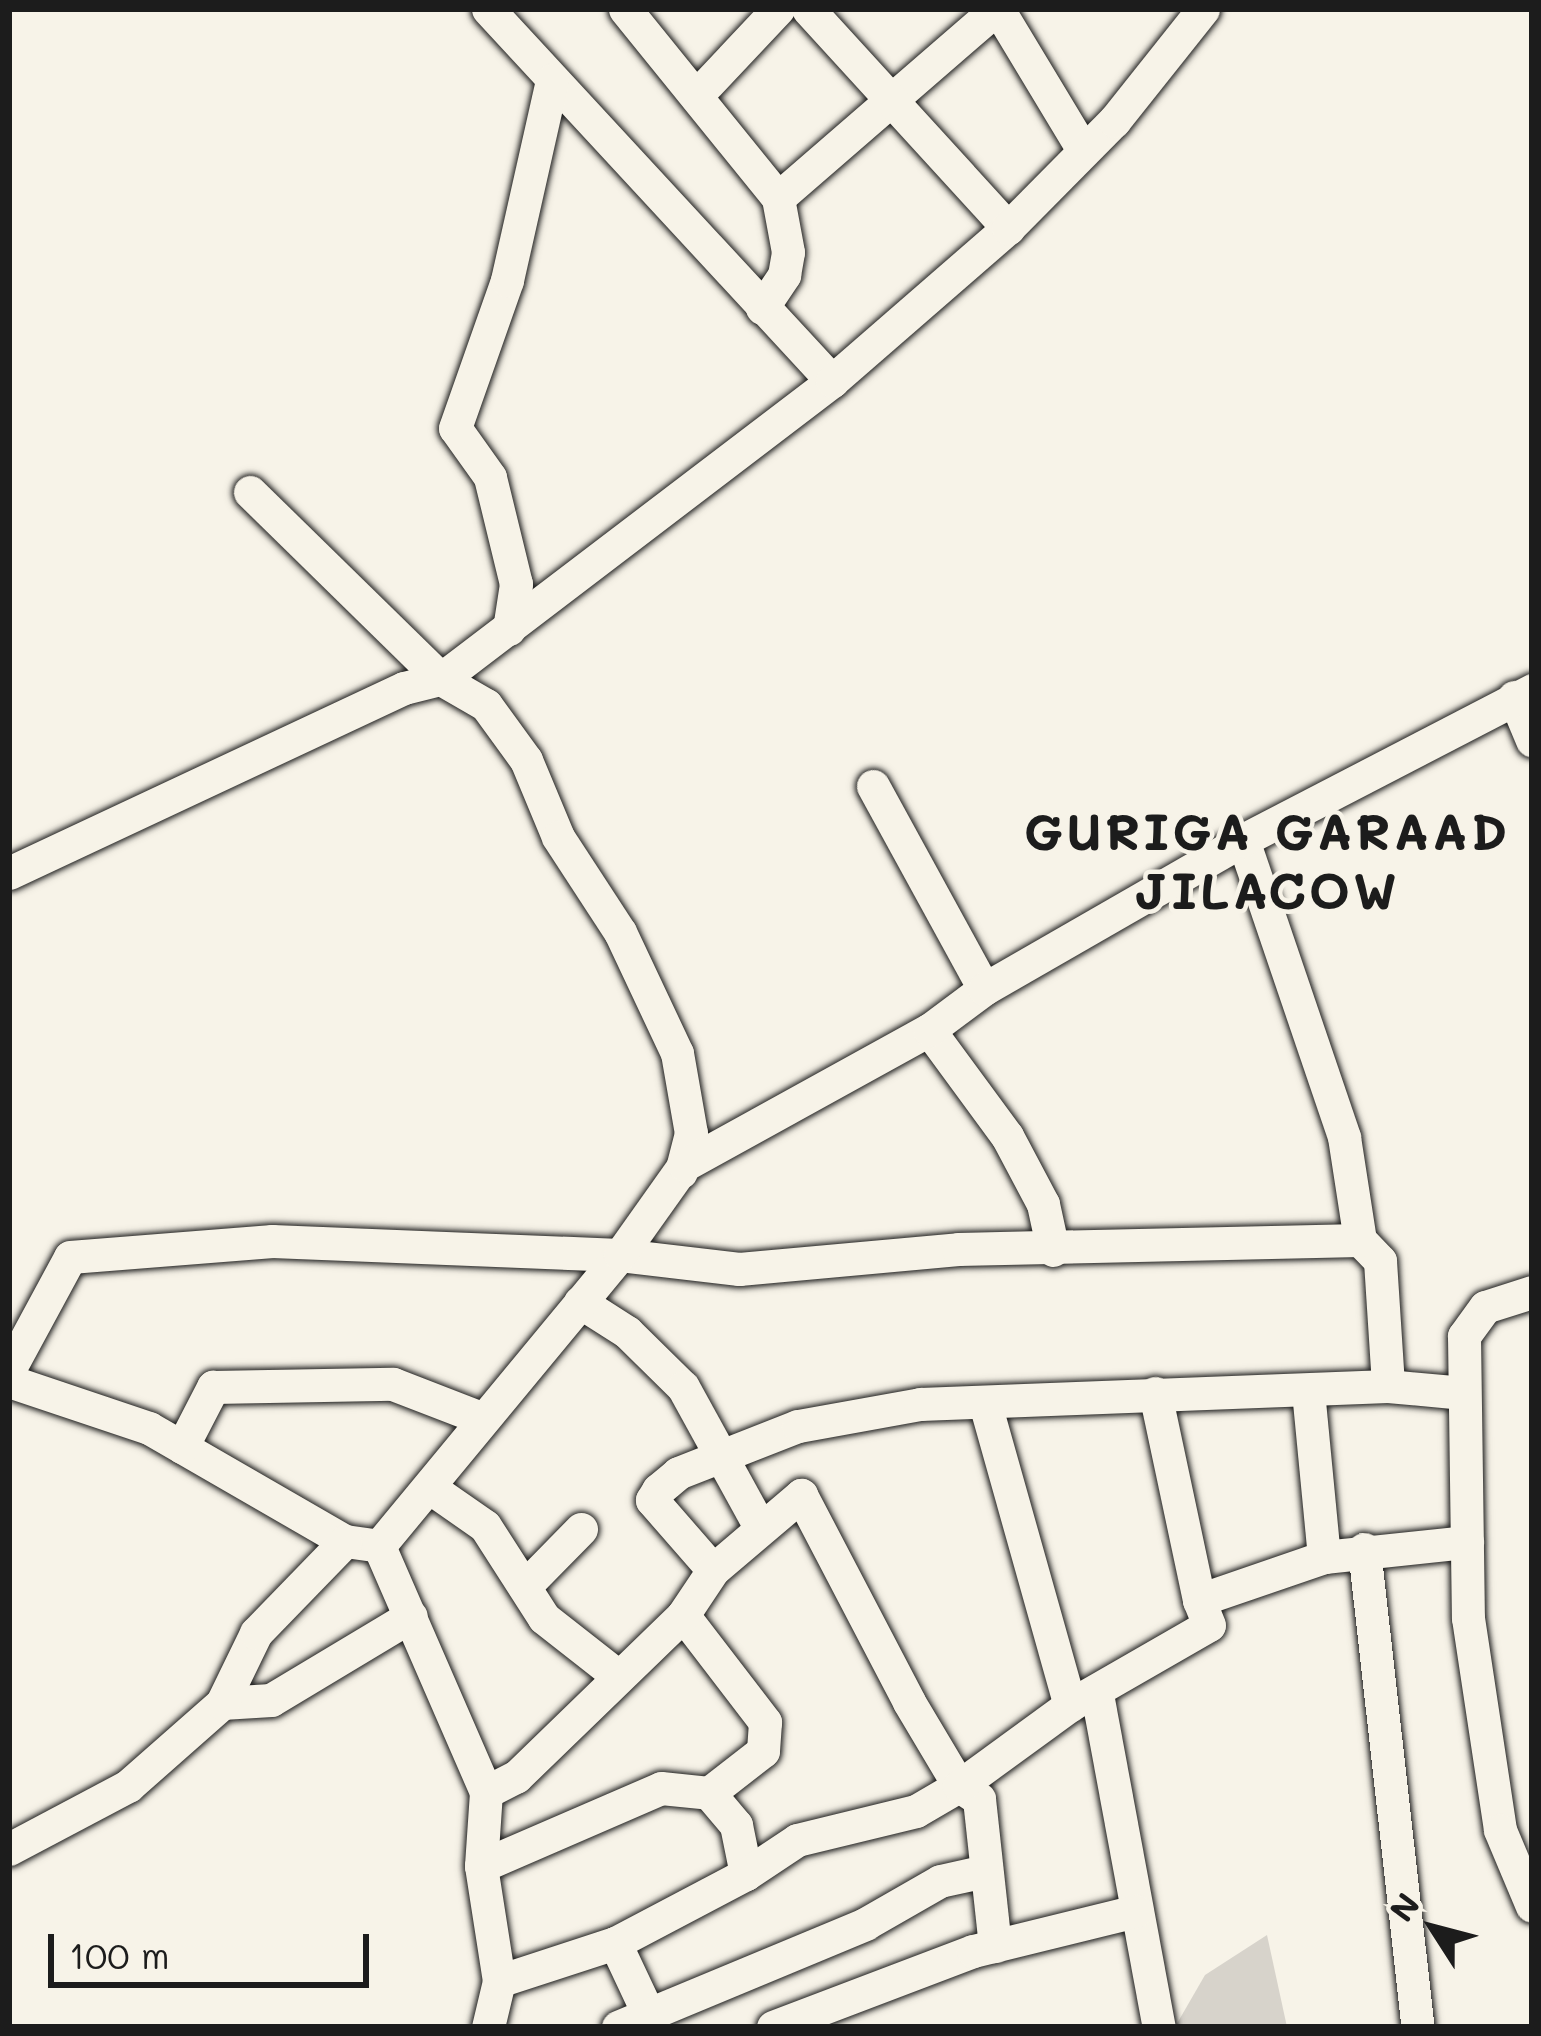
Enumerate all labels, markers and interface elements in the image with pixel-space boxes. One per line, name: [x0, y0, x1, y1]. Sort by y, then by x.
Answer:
district label: GURIGA GARAAD JILACOW: [1024, 800, 1510, 920]
north arrow: [1373, 1868, 1493, 1988]
text: N: [1379, 1884, 1428, 1929]
scale bar: [54, 1910, 375, 1984]
text: 100 m: [69, 1931, 170, 1978]

